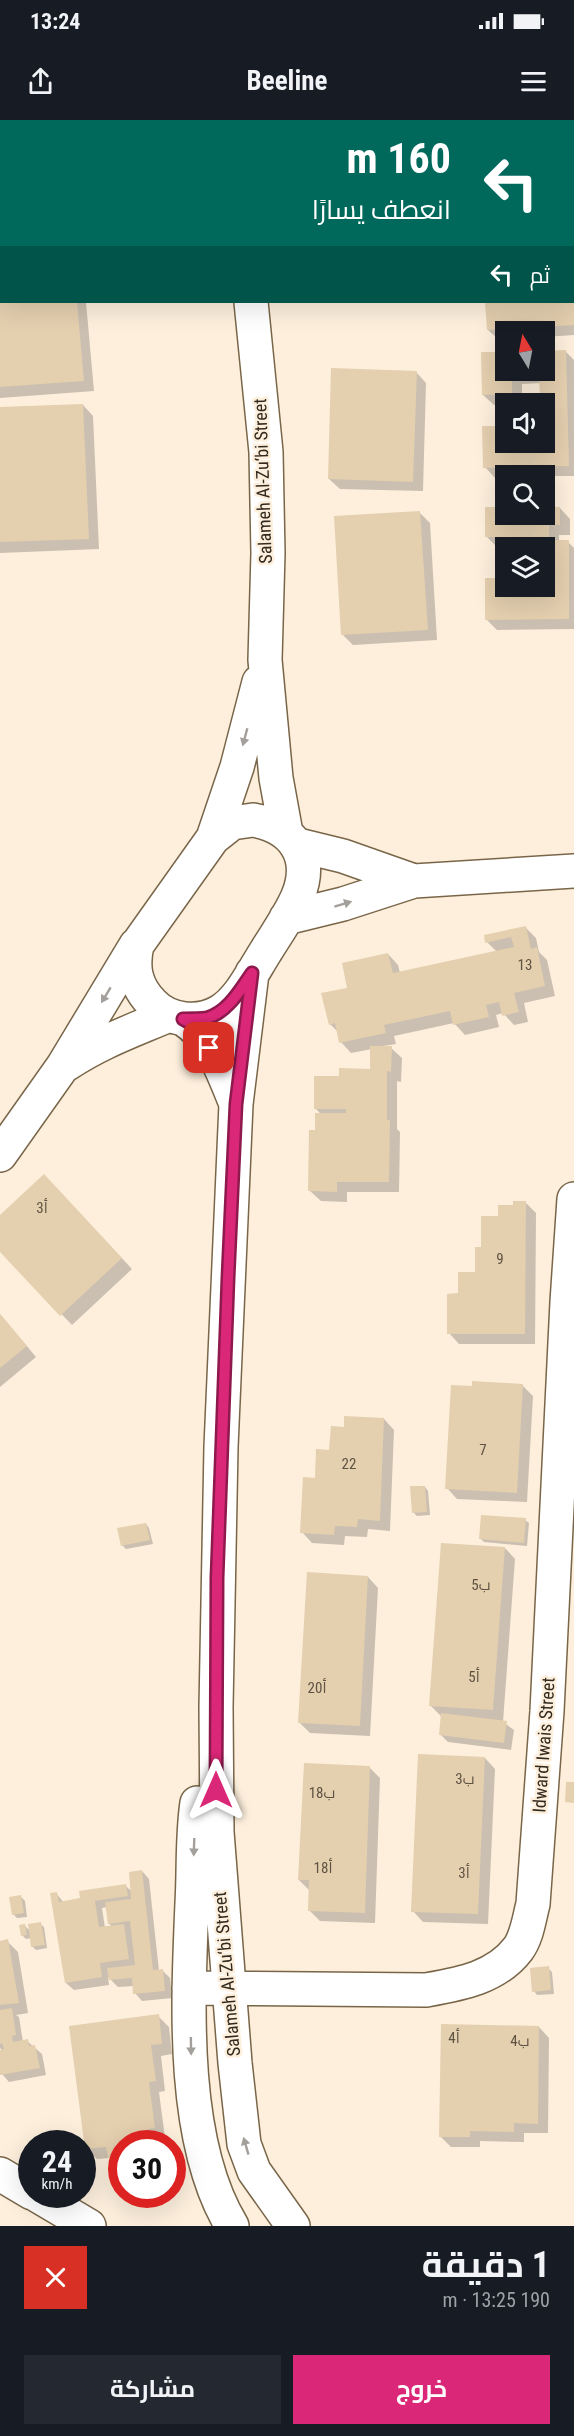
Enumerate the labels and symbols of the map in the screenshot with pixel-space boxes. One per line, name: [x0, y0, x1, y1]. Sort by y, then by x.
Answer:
north arrow: [495, 321, 555, 381]
street label: Salameh Al-Zu‘bi Street: [249, 398, 276, 564]
one-way arrow: [239, 728, 249, 746]
one-way arrow: [334, 899, 352, 908]
house number: 13: [518, 956, 532, 974]
one-way arrow: [101, 987, 112, 1003]
pin: [183, 1022, 234, 1073]
house number: 3أ: [36, 1198, 48, 1217]
house number: 9: [496, 1250, 504, 1268]
house number: 7: [479, 1441, 487, 1459]
house number: 22: [342, 1455, 356, 1473]
house number: 5ب: [471, 1576, 491, 1594]
house number: 5أ: [468, 1667, 480, 1686]
street label: Idward Iwais Street: [528, 1677, 559, 1813]
house number: 20أ: [308, 1678, 326, 1697]
position arrow: [184, 1758, 248, 1822]
house number: 3ب: [455, 1770, 475, 1788]
house number: 18ب: [309, 1784, 335, 1802]
one-way arrow: [190, 1838, 199, 1857]
house number: 18أ: [314, 1858, 332, 1877]
house number: 3أ: [458, 1863, 470, 1882]
street label: Salameh Al-Zu‘bi Street: [209, 1891, 244, 2057]
house number: 4أ: [448, 2028, 460, 2047]
house number: 4ب: [510, 2032, 530, 2050]
one-way arrow: [186, 2037, 196, 2056]
speed limit sign: 30: [108, 2130, 186, 2208]
one-way arrow: [241, 2137, 250, 2155]

